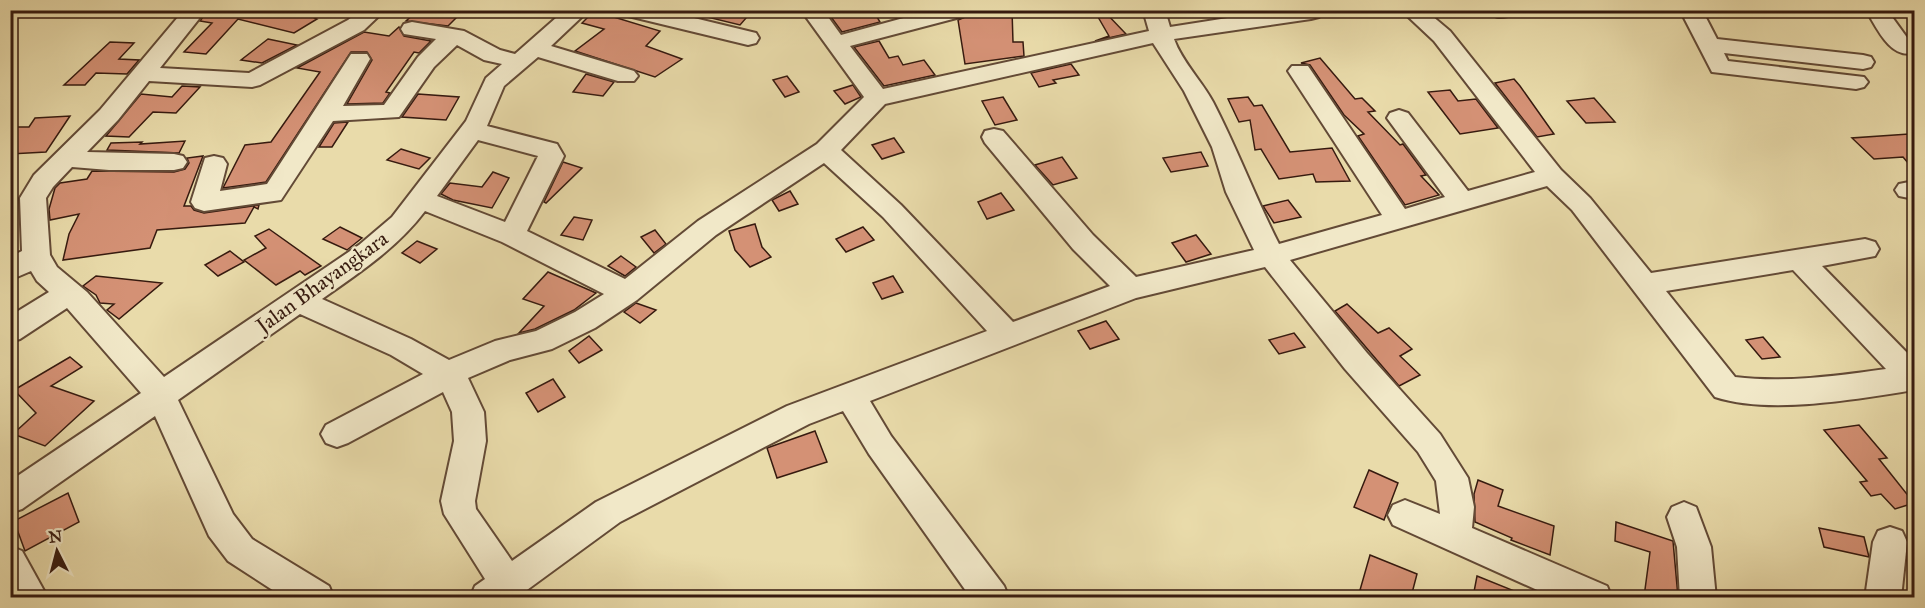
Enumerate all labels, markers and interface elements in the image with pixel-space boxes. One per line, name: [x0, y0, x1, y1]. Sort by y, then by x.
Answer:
street label: Jalan Bhayangkara: [249, 225, 393, 340]
north arrow: [27, 521, 87, 581]
text: N: [48, 526, 64, 547]

